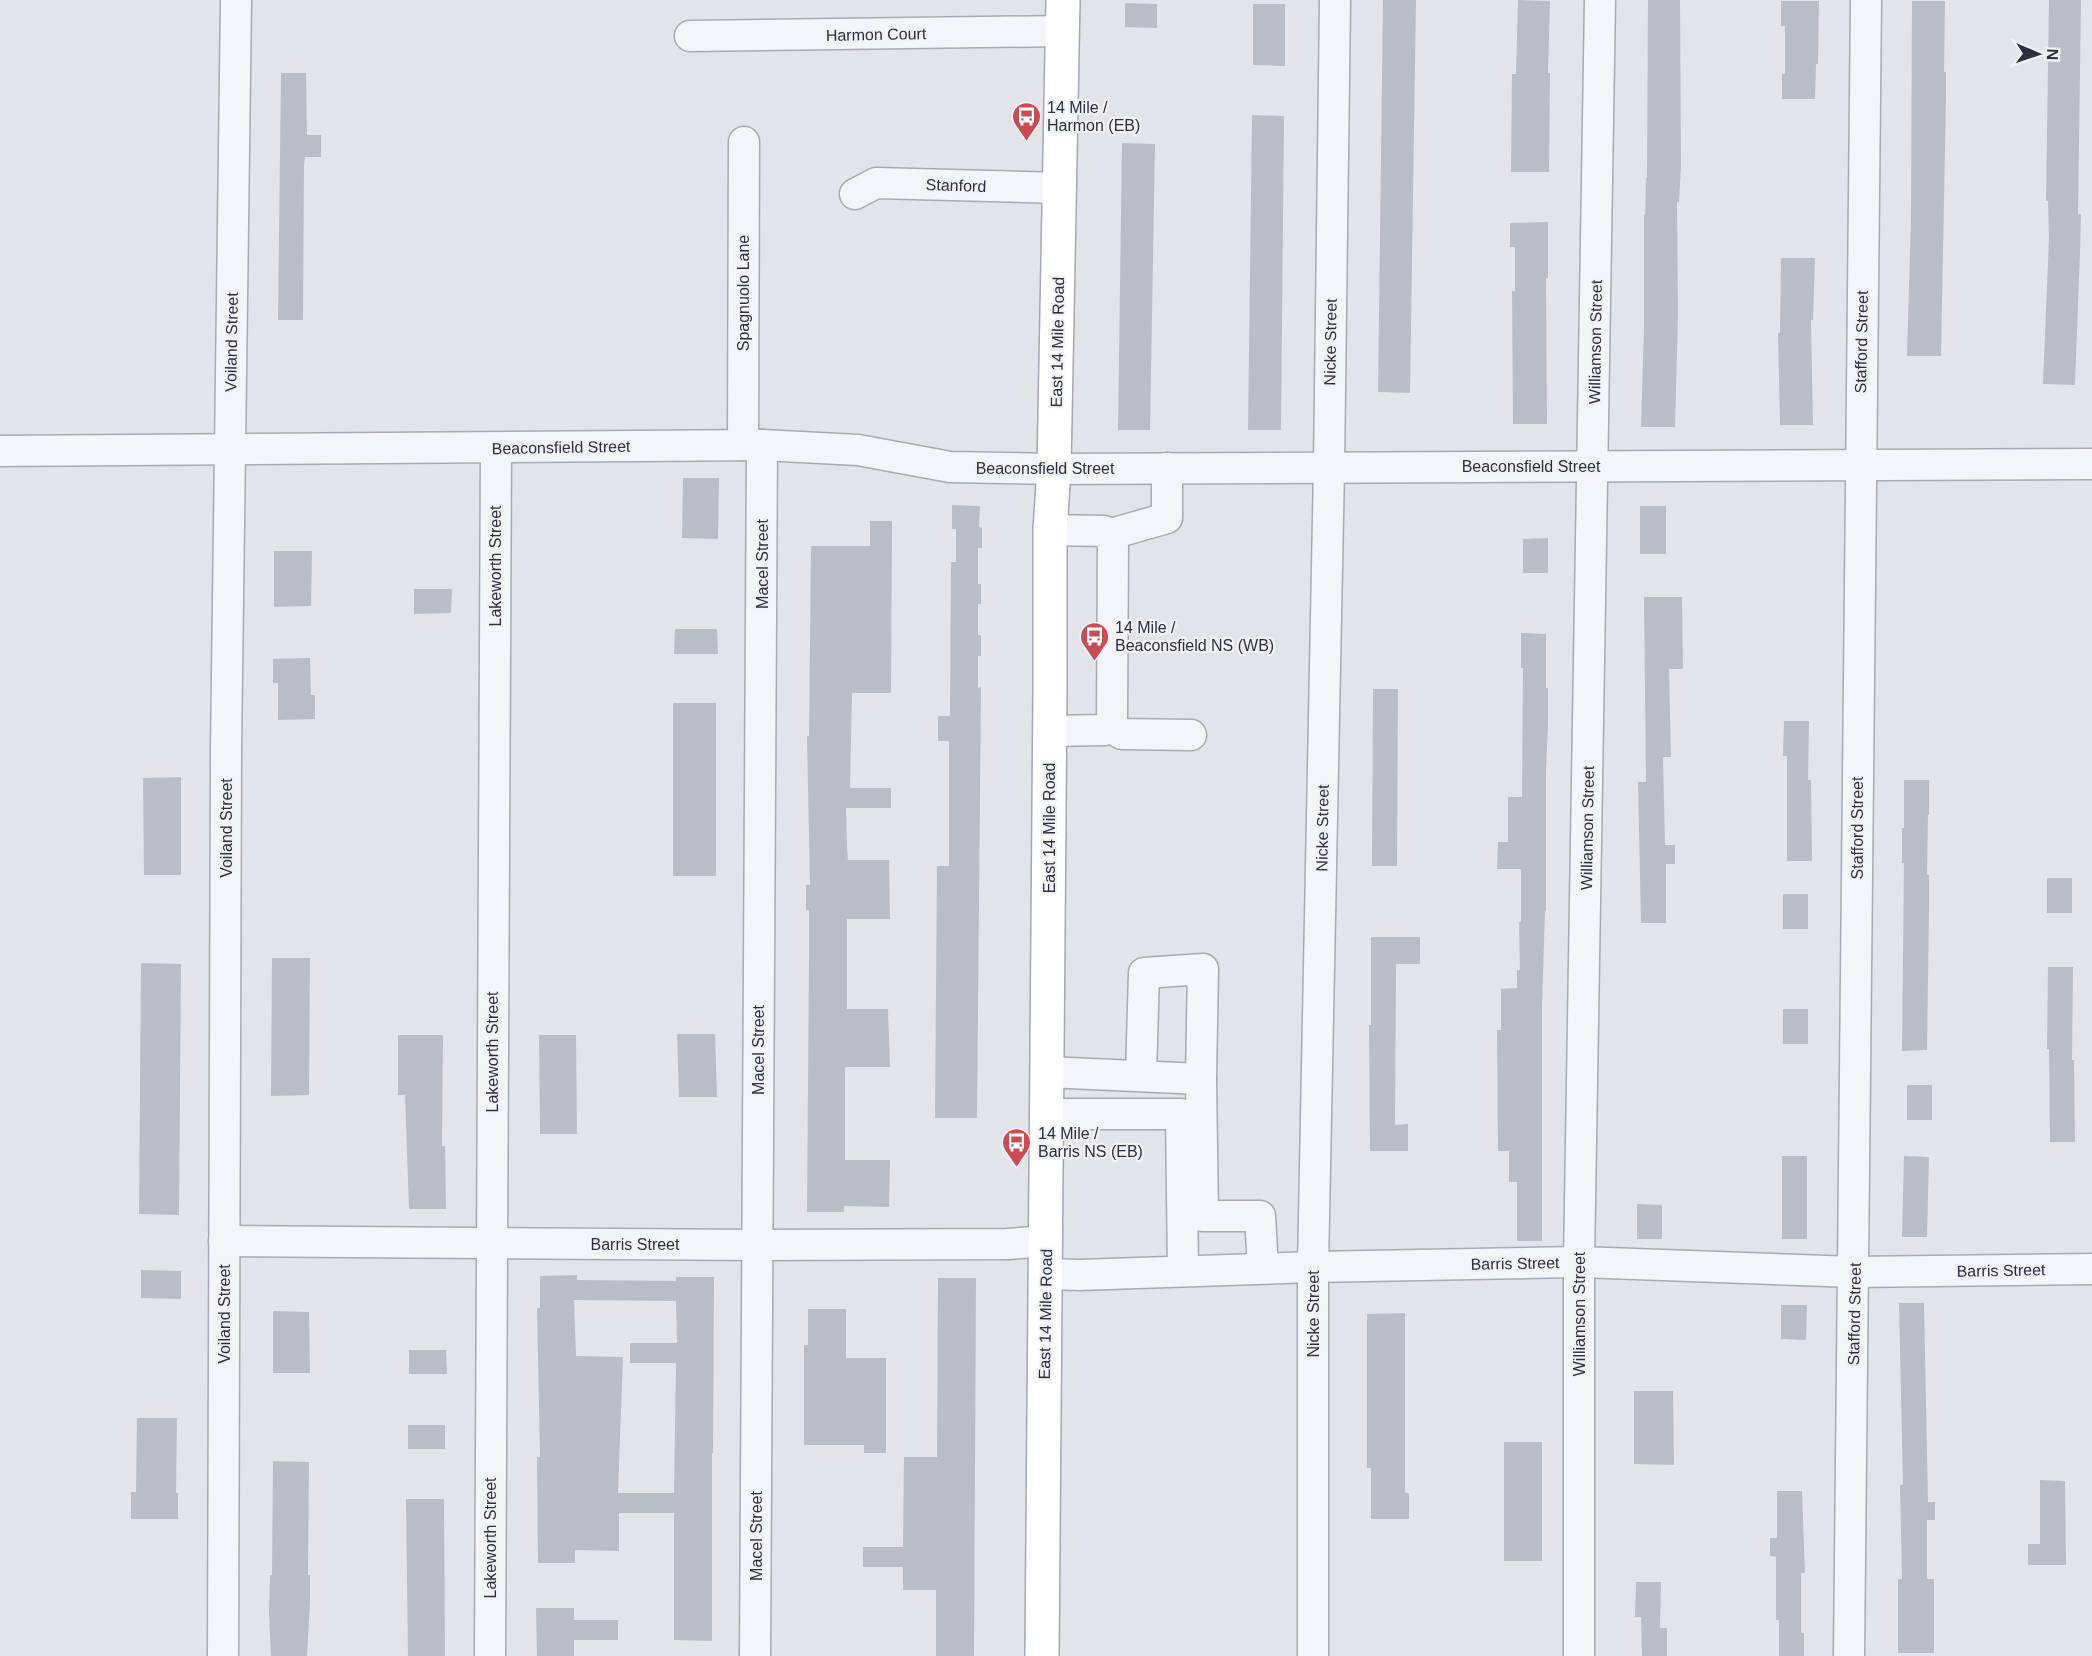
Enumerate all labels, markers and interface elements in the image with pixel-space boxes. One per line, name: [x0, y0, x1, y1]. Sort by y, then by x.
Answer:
north arrow: [2008, 24, 2068, 84]
street label: Harmon Court: [826, 25, 927, 44]
text: N: [2044, 48, 2061, 61]
place label: 14 Mile / Harmon (EB): [1047, 99, 1140, 134]
bus stop icon: 14 Mile / Harmon (EB): [1010, 100, 1042, 142]
street label: Stanford: [925, 176, 987, 195]
street label: Spagnuolo Lane: [735, 235, 752, 351]
street label: East 14 Mile Road: [1048, 277, 1067, 408]
street label: Williamson Street: [1586, 279, 1605, 404]
street label: Stafford Street: [1852, 290, 1871, 394]
street label: Voiland Street: [222, 292, 241, 392]
street label: Nicke Street: [1321, 298, 1340, 386]
street label: Beaconsfield Street: [491, 438, 631, 457]
street label: Beaconsfield Street: [1462, 458, 1601, 475]
street label: Beaconsfield Street: [976, 460, 1115, 477]
street label: Lakeworth Street: [487, 505, 504, 626]
street label: Macel Street: [754, 519, 771, 609]
place label: 14 Mile / Beaconsfield NS (WB): [1115, 619, 1274, 654]
bus stop icon: 14 Mile / Beaconsfield NS (WB): [1078, 620, 1110, 662]
street label: East 14 Mile Road: [1041, 763, 1058, 893]
street label: Williamson Street: [1578, 765, 1597, 890]
street label: Stafford Street: [1849, 776, 1866, 879]
street label: Voiland Street: [218, 778, 235, 878]
street label: Nicke Street: [1313, 784, 1332, 872]
street label: Lakeworth Street: [484, 991, 501, 1112]
street label: Macel Street: [750, 1005, 767, 1095]
place label: 14 Mile / Barris NS (EB): [1038, 1125, 1143, 1160]
bus stop icon: 14 Mile / Barris NS (EB): [1001, 1126, 1033, 1168]
street label: Barris Street: [591, 1236, 680, 1253]
street label: East 14 Mile Road: [1036, 1249, 1055, 1380]
street label: Williamson Street: [1571, 1251, 1588, 1376]
street label: Barris Street: [1470, 1254, 1560, 1273]
street label: Barris Street: [1956, 1261, 2046, 1280]
street label: Stafford Street: [1845, 1262, 1864, 1366]
street label: Voiland Street: [216, 1264, 233, 1364]
street label: Nicke Street: [1305, 1270, 1322, 1358]
street label: Lakeworth Street: [482, 1477, 499, 1598]
street label: Macel Street: [748, 1491, 765, 1581]

